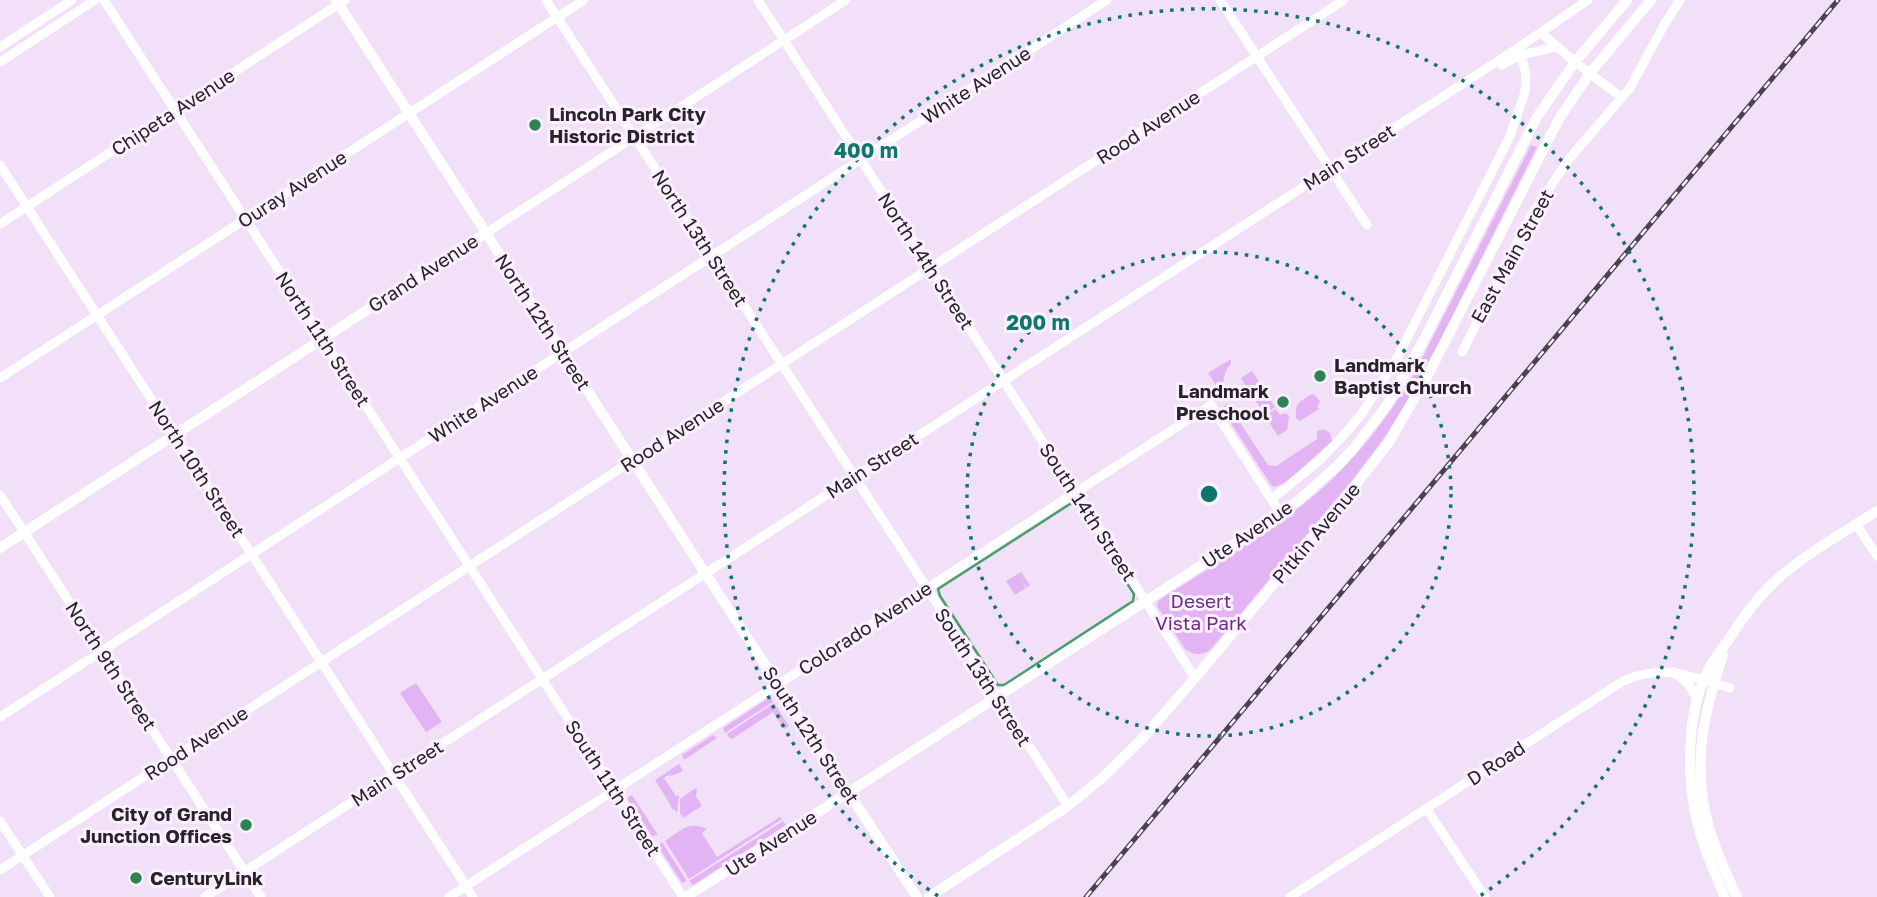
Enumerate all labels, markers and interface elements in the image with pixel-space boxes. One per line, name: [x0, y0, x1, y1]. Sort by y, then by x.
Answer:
street label: White Avenue: [917, 41, 1035, 128]
street label: Chipeta Avenue: [107, 63, 239, 160]
street label: Rood Avenue: [1092, 85, 1204, 169]
place label: Lincoln Park City Historic District: [549, 102, 707, 147]
marker: Lincoln Park City Historic District: [527, 117, 543, 133]
street label: Main Street: [1298, 118, 1399, 195]
text: 400 m: [834, 137, 898, 163]
street label: Ouray Avenue: [233, 145, 351, 232]
street label: North 13th Street: [648, 165, 753, 310]
street label: East Main Street: [1465, 185, 1558, 327]
street label: North 14th Street: [874, 188, 979, 334]
street label: Grand Avenue: [363, 228, 482, 317]
street label: North 12th Street: [491, 249, 596, 394]
street label: North 11th Street: [271, 267, 376, 411]
text: 200 m: [1006, 309, 1070, 335]
place label: Landmark Baptist Church: [1334, 353, 1472, 398]
street label: White Avenue: [424, 360, 542, 447]
marker: Landmark Baptist Church: [1312, 368, 1328, 384]
place label: Landmark Preschool: [1176, 379, 1269, 424]
street label: Rood Avenue: [616, 393, 728, 477]
marker: Landmark Preschool: [1275, 394, 1291, 410]
street label: North 10th Street: [144, 396, 250, 542]
street label: Main Street: [821, 426, 922, 503]
street label: South 14th Street: [1035, 438, 1142, 585]
street label: Pitkin Avenue: [1267, 478, 1364, 588]
centre of rings: [1197, 482, 1221, 506]
street label: Ute Avenue: [1197, 495, 1296, 572]
street label: Colorado Avenue: [794, 576, 936, 679]
park label: Desert Vista Park: [1155, 589, 1247, 634]
street label: North 9th Street: [61, 597, 162, 735]
street label: South 13th Street: [930, 603, 1037, 750]
street label: South 12th Street: [758, 662, 865, 808]
street label: Rood Avenue: [140, 701, 252, 785]
street label: South 11th Street: [561, 715, 666, 860]
street label: Main Street: [346, 734, 447, 811]
street label: D Road: [1462, 735, 1529, 790]
place label: City of Grand Junction Offices: [80, 802, 232, 847]
street label: Ute Avenue: [721, 805, 821, 881]
marker: City of Grand Junction Offices: [238, 817, 254, 833]
place label: CenturyLink: [150, 866, 263, 889]
marker: CenturyLink: [128, 870, 144, 886]

